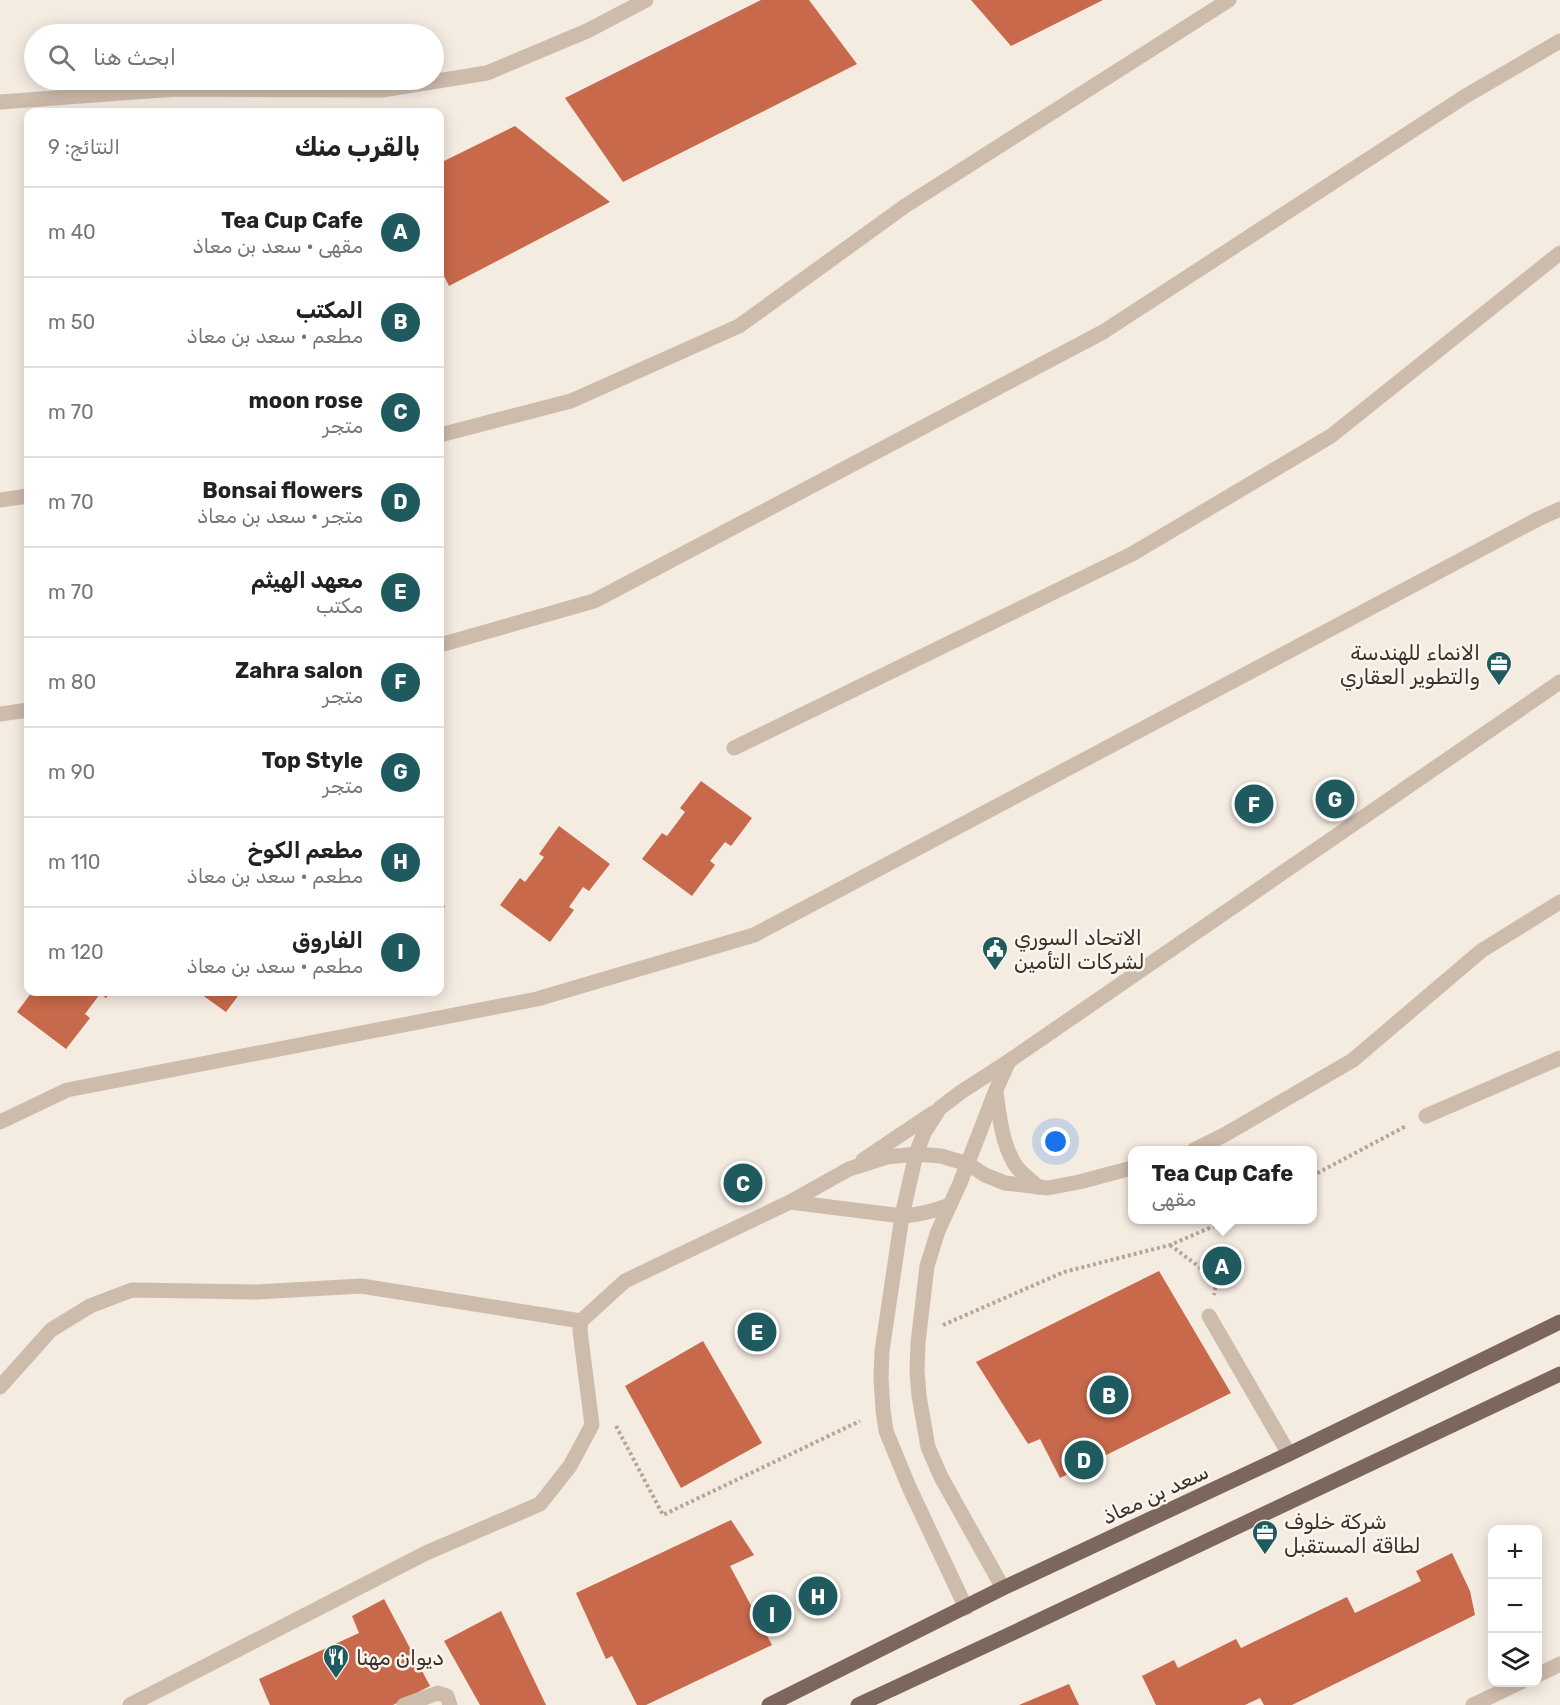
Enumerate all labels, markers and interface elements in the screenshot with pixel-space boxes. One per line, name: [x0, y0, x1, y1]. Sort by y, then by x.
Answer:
search box: [24, 24, 444, 90]
icon: search: [45, 41, 78, 74]
text: ابحث هنا: [93, 44, 176, 71]
text: بالقرب منك: [295, 132, 420, 163]
text: النتائج: 9: [48, 135, 120, 159]
text: Tea Cup Cafe: [221, 207, 363, 234]
text: 40 m: [48, 220, 96, 244]
text: A: [393, 220, 408, 244]
text: مقهى · سعد بن معاذ: [192, 234, 363, 258]
text: المكتب: [296, 297, 363, 324]
text: 50 m: [48, 310, 95, 334]
text: B: [393, 310, 408, 334]
text: مطعم · سعد بن معاذ: [187, 324, 363, 348]
text: moon rose: [249, 387, 363, 414]
text: 70 m: [48, 400, 94, 424]
text: C: [393, 400, 408, 424]
text: متجر: [323, 414, 363, 438]
text: Bonsai flowers: [202, 477, 363, 504]
text: 70 m: [48, 490, 94, 514]
text: D: [393, 490, 408, 514]
text: متجر · سعد بن معاذ: [197, 504, 363, 528]
text: معهد الهيثم: [251, 567, 363, 594]
text: 70 m: [48, 580, 94, 604]
text: E: [394, 580, 407, 604]
text: مكتب: [316, 594, 363, 618]
place label: الانماء للهندسة والتطوير العقاري: [1340, 640, 1480, 691]
office icon: الانماء للهندسة والتطوير العقاري: [1484, 649, 1514, 687]
text: Zahra salon: [235, 657, 363, 684]
text: 80 m: [48, 670, 96, 694]
text: F: [394, 670, 407, 694]
text: متجر: [323, 684, 363, 708]
text: Top Style: [262, 747, 363, 774]
text: 90 m: [48, 760, 95, 784]
text: G: [393, 760, 408, 784]
text: متجر: [323, 774, 363, 798]
pin: G: [1316, 776, 1354, 822]
pin: F: [1234, 782, 1274, 826]
text: مطعم الكوخ: [247, 837, 363, 864]
text: 110 m: [48, 850, 101, 874]
text: H: [393, 850, 408, 874]
text: مطعم · سعد بن معاذ: [187, 864, 363, 888]
place label: الاتحاد السوري لشركات التأمين: [1014, 925, 1145, 974]
text: الفاروق: [292, 927, 363, 954]
public building icon: الاتحاد السوري لشركات التأمين: [980, 934, 1010, 972]
text: 120 m: [48, 940, 104, 964]
text: I: [397, 940, 404, 964]
text: مطعم · سعد بن معاذ: [187, 954, 363, 978]
your location: [1041, 1127, 1070, 1156]
popup: [1128, 1146, 1317, 1224]
pin: C: [724, 1160, 762, 1206]
text: Tea Cup Cafe: [1152, 1160, 1293, 1187]
text: مقهى: [1152, 1187, 1196, 1211]
pin: A: [1202, 1244, 1242, 1288]
pin: E: [738, 1310, 777, 1354]
pin: B: [1090, 1372, 1128, 1418]
pin: D: [1064, 1438, 1104, 1482]
street label: سعد بن معاذ: [1098, 1458, 1212, 1530]
place label: شركة خلوف لطاقة المستقبل: [1284, 1509, 1421, 1558]
office icon: شركة خلوف لطاقة المستقبل: [1250, 1518, 1280, 1556]
map controls: [1488, 1525, 1542, 1687]
button: +: [1488, 1525, 1542, 1579]
pin: H: [798, 1574, 838, 1618]
button: −: [1488, 1579, 1542, 1633]
pin: I: [752, 1592, 792, 1636]
button: layers: [1488, 1633, 1542, 1687]
restaurant icon: ديوان مهنا: [321, 1642, 351, 1680]
place label: ديوان مهنا: [356, 1645, 444, 1670]

